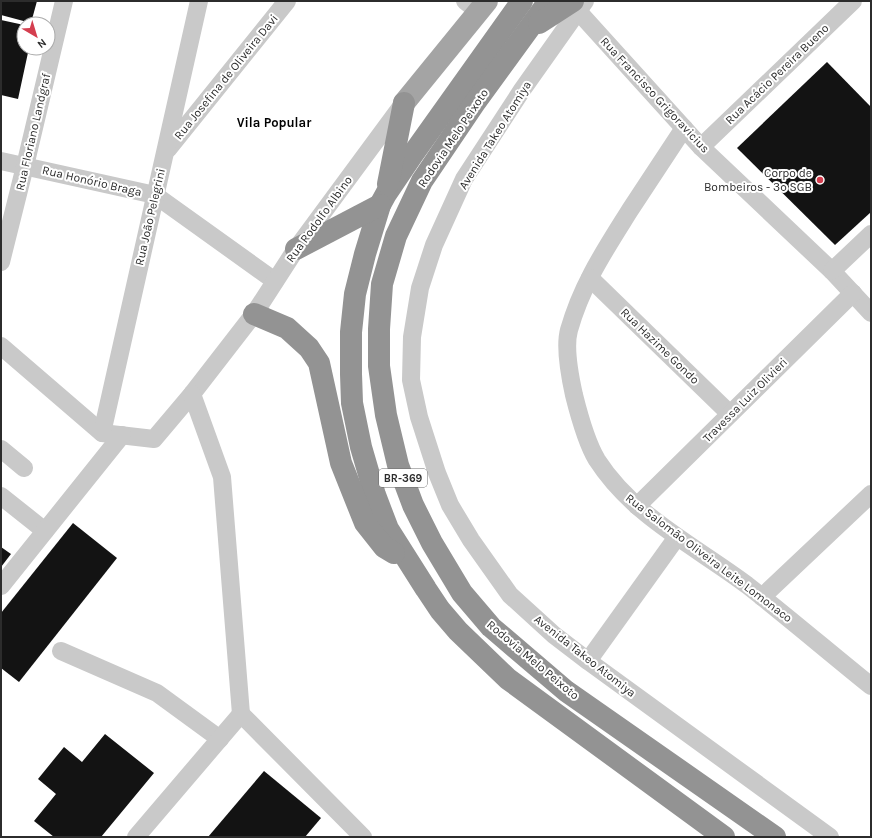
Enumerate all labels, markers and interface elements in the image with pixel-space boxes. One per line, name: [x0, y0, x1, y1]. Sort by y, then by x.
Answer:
street label: Rua Josefina de Oliveira Davi: [171, 12, 281, 142]
north arrow: [16, 16, 56, 56]
street label: Rua Acácio Pereira Bueno: [722, 21, 832, 127]
street label: Rua Francisco Grigoravicius: [598, 34, 712, 156]
text: N: [35, 36, 49, 51]
street label: Rua Floriano Landgraf: [13, 71, 53, 192]
street label: Avenida Takeo Atomiya: [456, 78, 534, 192]
street label: Rodovia Melo Peixoto: [415, 86, 491, 190]
district label: Vila Popular: [237, 115, 312, 130]
street label: Rua Honório Braga: [41, 163, 143, 199]
place label: Corpo de Bombeiros - 3º SGB: [704, 166, 812, 194]
street label: Rua João Pelegrini: [132, 167, 168, 267]
street label: Rua Rodolfo Albino: [283, 173, 355, 265]
marker: Corpo de Bombeiros - 3º SGB: [815, 175, 825, 185]
street label: Rua Hazime Gondo: [618, 305, 702, 387]
street label: Travessa Luiz Olivieri: [700, 355, 790, 445]
road number: BR-369: [379, 469, 427, 487]
street label: Rua Salomão Oliveira Leite Lomonaco: [623, 491, 795, 625]
street label: Avenida Takeo Atomiya: [531, 612, 639, 700]
street label: Rodovia Melo Peixoto: [484, 617, 582, 703]

